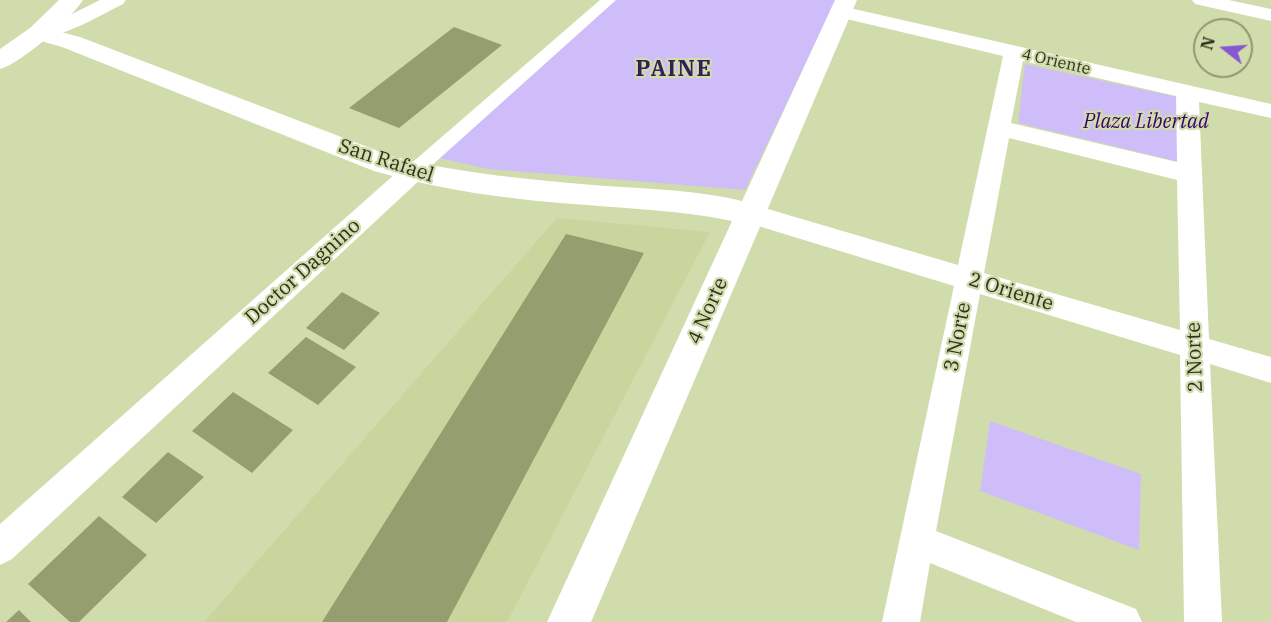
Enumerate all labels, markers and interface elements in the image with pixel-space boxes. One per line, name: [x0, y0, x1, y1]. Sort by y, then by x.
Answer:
north arrow: [1193, 18, 1253, 78]
text: N: [1196, 34, 1219, 52]
street label: 4 Oriente: [1020, 45, 1092, 79]
district label: PAINE: [636, 57, 712, 83]
park label: Plaza Libertad: [1083, 110, 1209, 134]
street label: San Rafael: [335, 134, 437, 188]
street label: Doctor Dagnino: [240, 214, 366, 330]
street label: 2 Oriente: [966, 268, 1056, 316]
street label: 4 Norte: [683, 274, 733, 348]
street label: 3 Norte: [940, 300, 976, 374]
street label: 2 Norte: [1182, 321, 1208, 393]

